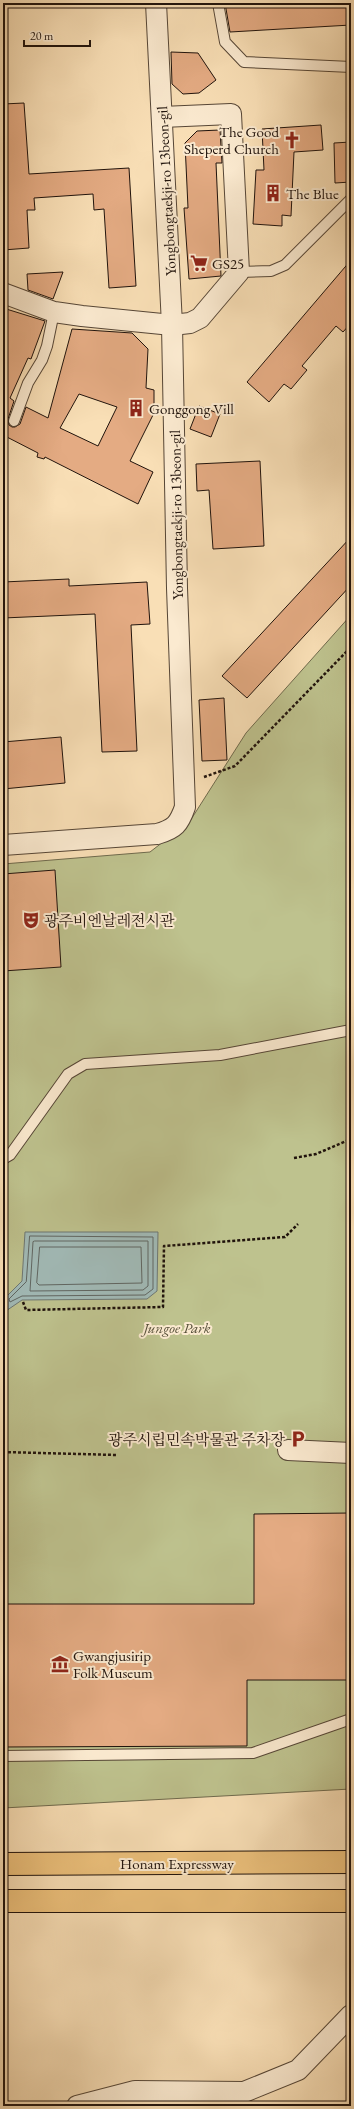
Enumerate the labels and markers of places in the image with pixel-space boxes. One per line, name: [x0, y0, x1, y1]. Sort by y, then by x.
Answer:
place label: The Good Sheperd Church: [184, 122, 279, 158]
church icon: The Good Sheperd Church: [282, 130, 302, 150]
building icon: The Blue: [263, 183, 283, 203]
place label: The Blue: [286, 184, 339, 203]
supermarket icon: GS25: [189, 253, 209, 273]
place label: GS25: [212, 254, 244, 273]
building icon: Gonggong Vill: [126, 398, 146, 418]
place label: Gonggong Vill: [149, 399, 234, 418]
theatre icon: 광주비엔날레전시관: [21, 910, 41, 930]
place label: 광주비엔날레전시관: [44, 911, 175, 930]
parking icon: 광주시립민속박물관 주차장: [288, 1429, 308, 1449]
place label: 광주시립민속박물관 주차장: [108, 1430, 286, 1449]
place label: Gwangjusirip Folk Museum: [73, 1646, 153, 1682]
museum icon: Gwangjusirip Folk Museum: [50, 1654, 70, 1674]

